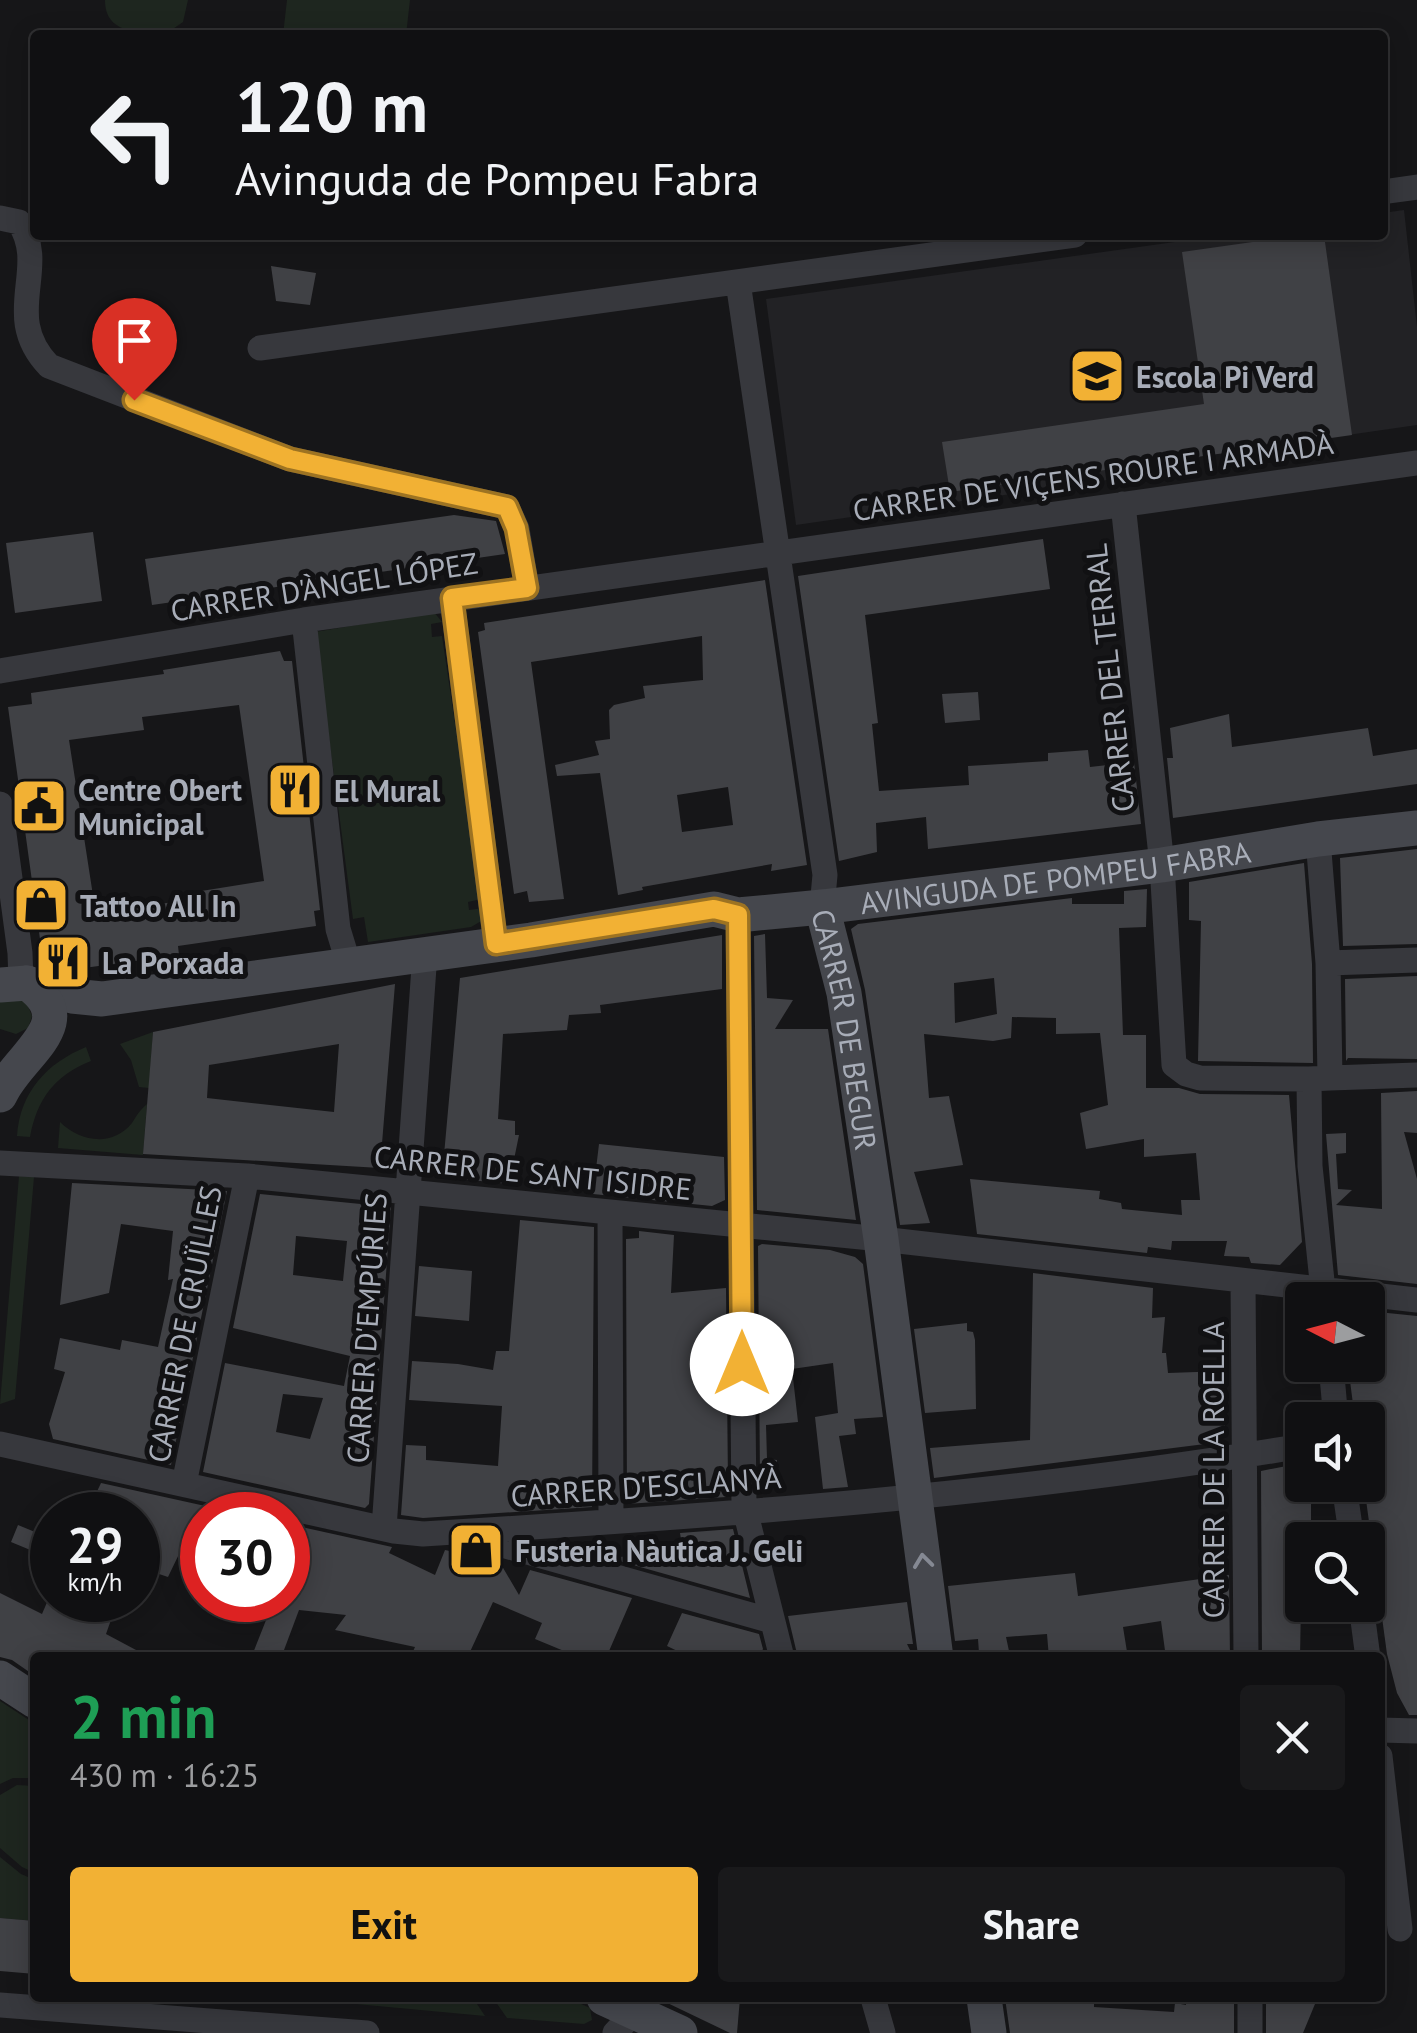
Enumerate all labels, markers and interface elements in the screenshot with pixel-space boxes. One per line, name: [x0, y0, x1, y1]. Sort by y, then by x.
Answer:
text: 120 m: [235, 61, 428, 151]
icon: left: [70, 70, 200, 200]
text: Avinguda de Pompeu Fabra: [235, 149, 759, 207]
pin: [92, 298, 177, 401]
icon: arrive: [107, 313, 162, 368]
school or university icon: Escola Pi Verd: [1067, 346, 1127, 406]
place label: Escola Pi Verd: [1136, 357, 1314, 396]
street label: CARRER DE VIÇENS ROURE I ARMADÀ: [850, 423, 1336, 529]
street label: CARRER D'ÀNGEL LÓPEZ: [168, 542, 480, 630]
street label: CARRER DEL TERRAL: [1076, 542, 1142, 814]
restaurant icon: El Mural: [265, 760, 325, 820]
place label: Centre Obert Municipal: [78, 770, 243, 843]
place label: El Mural: [334, 771, 441, 810]
public building icon: Centre Obert Municipal: [9, 776, 69, 836]
street label: AVINGUDA DE POMPEU FABRA: [858, 831, 1254, 922]
shop icon: Tattoo All In: [11, 875, 71, 935]
place label: Tattoo All In: [80, 886, 236, 925]
street label: CARRER DE BEGUR: [804, 905, 887, 1153]
restaurant icon: La Porxada: [33, 932, 93, 992]
place label: La Porxada: [102, 943, 244, 982]
street label: CARRER DE SANT ISIDRE: [372, 1136, 694, 1208]
street label: CARRER DE CRUÏLLES: [138, 1182, 230, 1466]
street label: CARRER D'EMPÚRIES: [337, 1191, 395, 1465]
north arrow: [1285, 1282, 1385, 1382]
map controls: [1285, 1282, 1385, 1622]
position arrow: [690, 1312, 794, 1416]
street label: CARRER DE LA ROELLA: [1193, 1321, 1232, 1619]
button: sound: [1285, 1402, 1385, 1502]
street label: CARRER D'ESCLANYÀ: [509, 1457, 783, 1515]
speed limit sign: 30: [180, 1492, 310, 1622]
text: 29: [67, 1512, 123, 1577]
shop icon: Fusteria Nàutica J. Geli: [446, 1520, 506, 1580]
button: search: [1285, 1522, 1385, 1622]
place label: Fusteria Nàutica J. Geli: [515, 1531, 803, 1570]
one-way arrow: [913, 1553, 934, 1569]
text: km/h: [68, 1566, 122, 1598]
text: 2 min: [70, 1677, 216, 1755]
button: close: [1240, 1685, 1345, 1790]
text: 430 m · 16:25: [70, 1754, 259, 1796]
button: Exit: [70, 1867, 698, 1982]
button: Share: [718, 1867, 1345, 1982]

